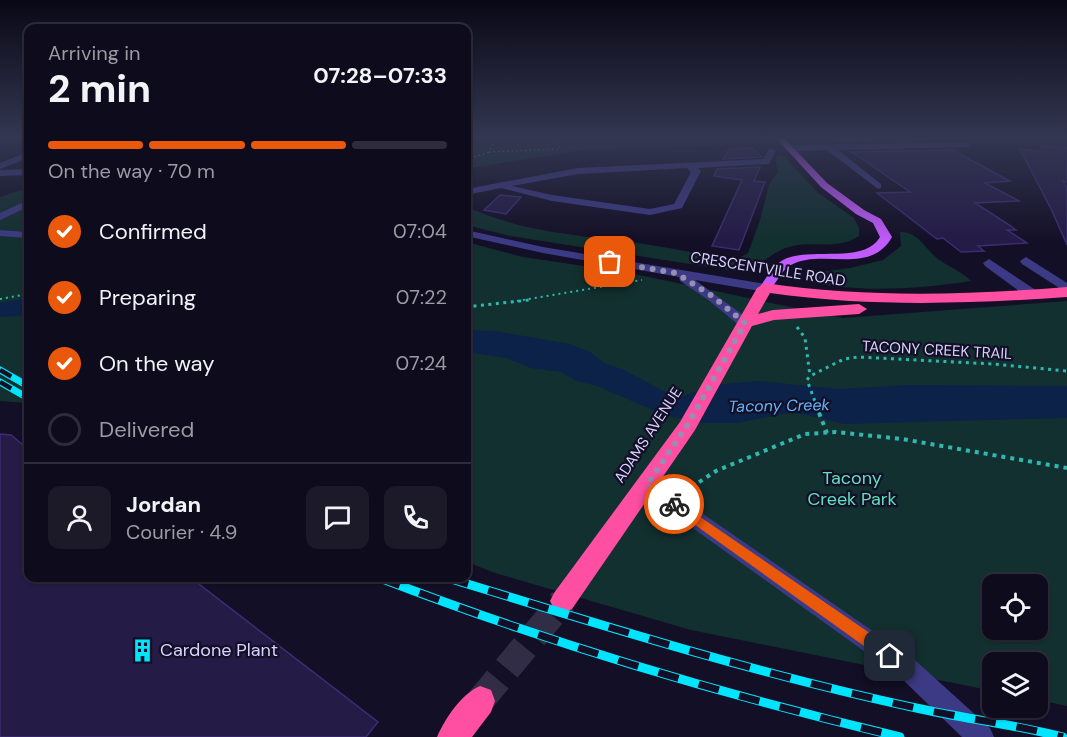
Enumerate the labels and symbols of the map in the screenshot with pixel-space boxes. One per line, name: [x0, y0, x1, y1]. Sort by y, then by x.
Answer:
pin: [584, 236, 635, 287]
street label: CRESCENTVILLE ROAD: [689, 247, 847, 291]
street label: TACONY CREEK TRAIL: [862, 336, 1013, 364]
street label: ADAMS AVENUE: [610, 383, 686, 487]
water label: Tacony Creek: [728, 394, 831, 417]
park label: Tacony Creek Park: [807, 466, 897, 511]
courier: [644, 474, 704, 534]
pin: [864, 630, 915, 681]
building icon: Cardone Plant: [129, 637, 155, 663]
place label: Cardone Plant: [160, 638, 278, 662]

